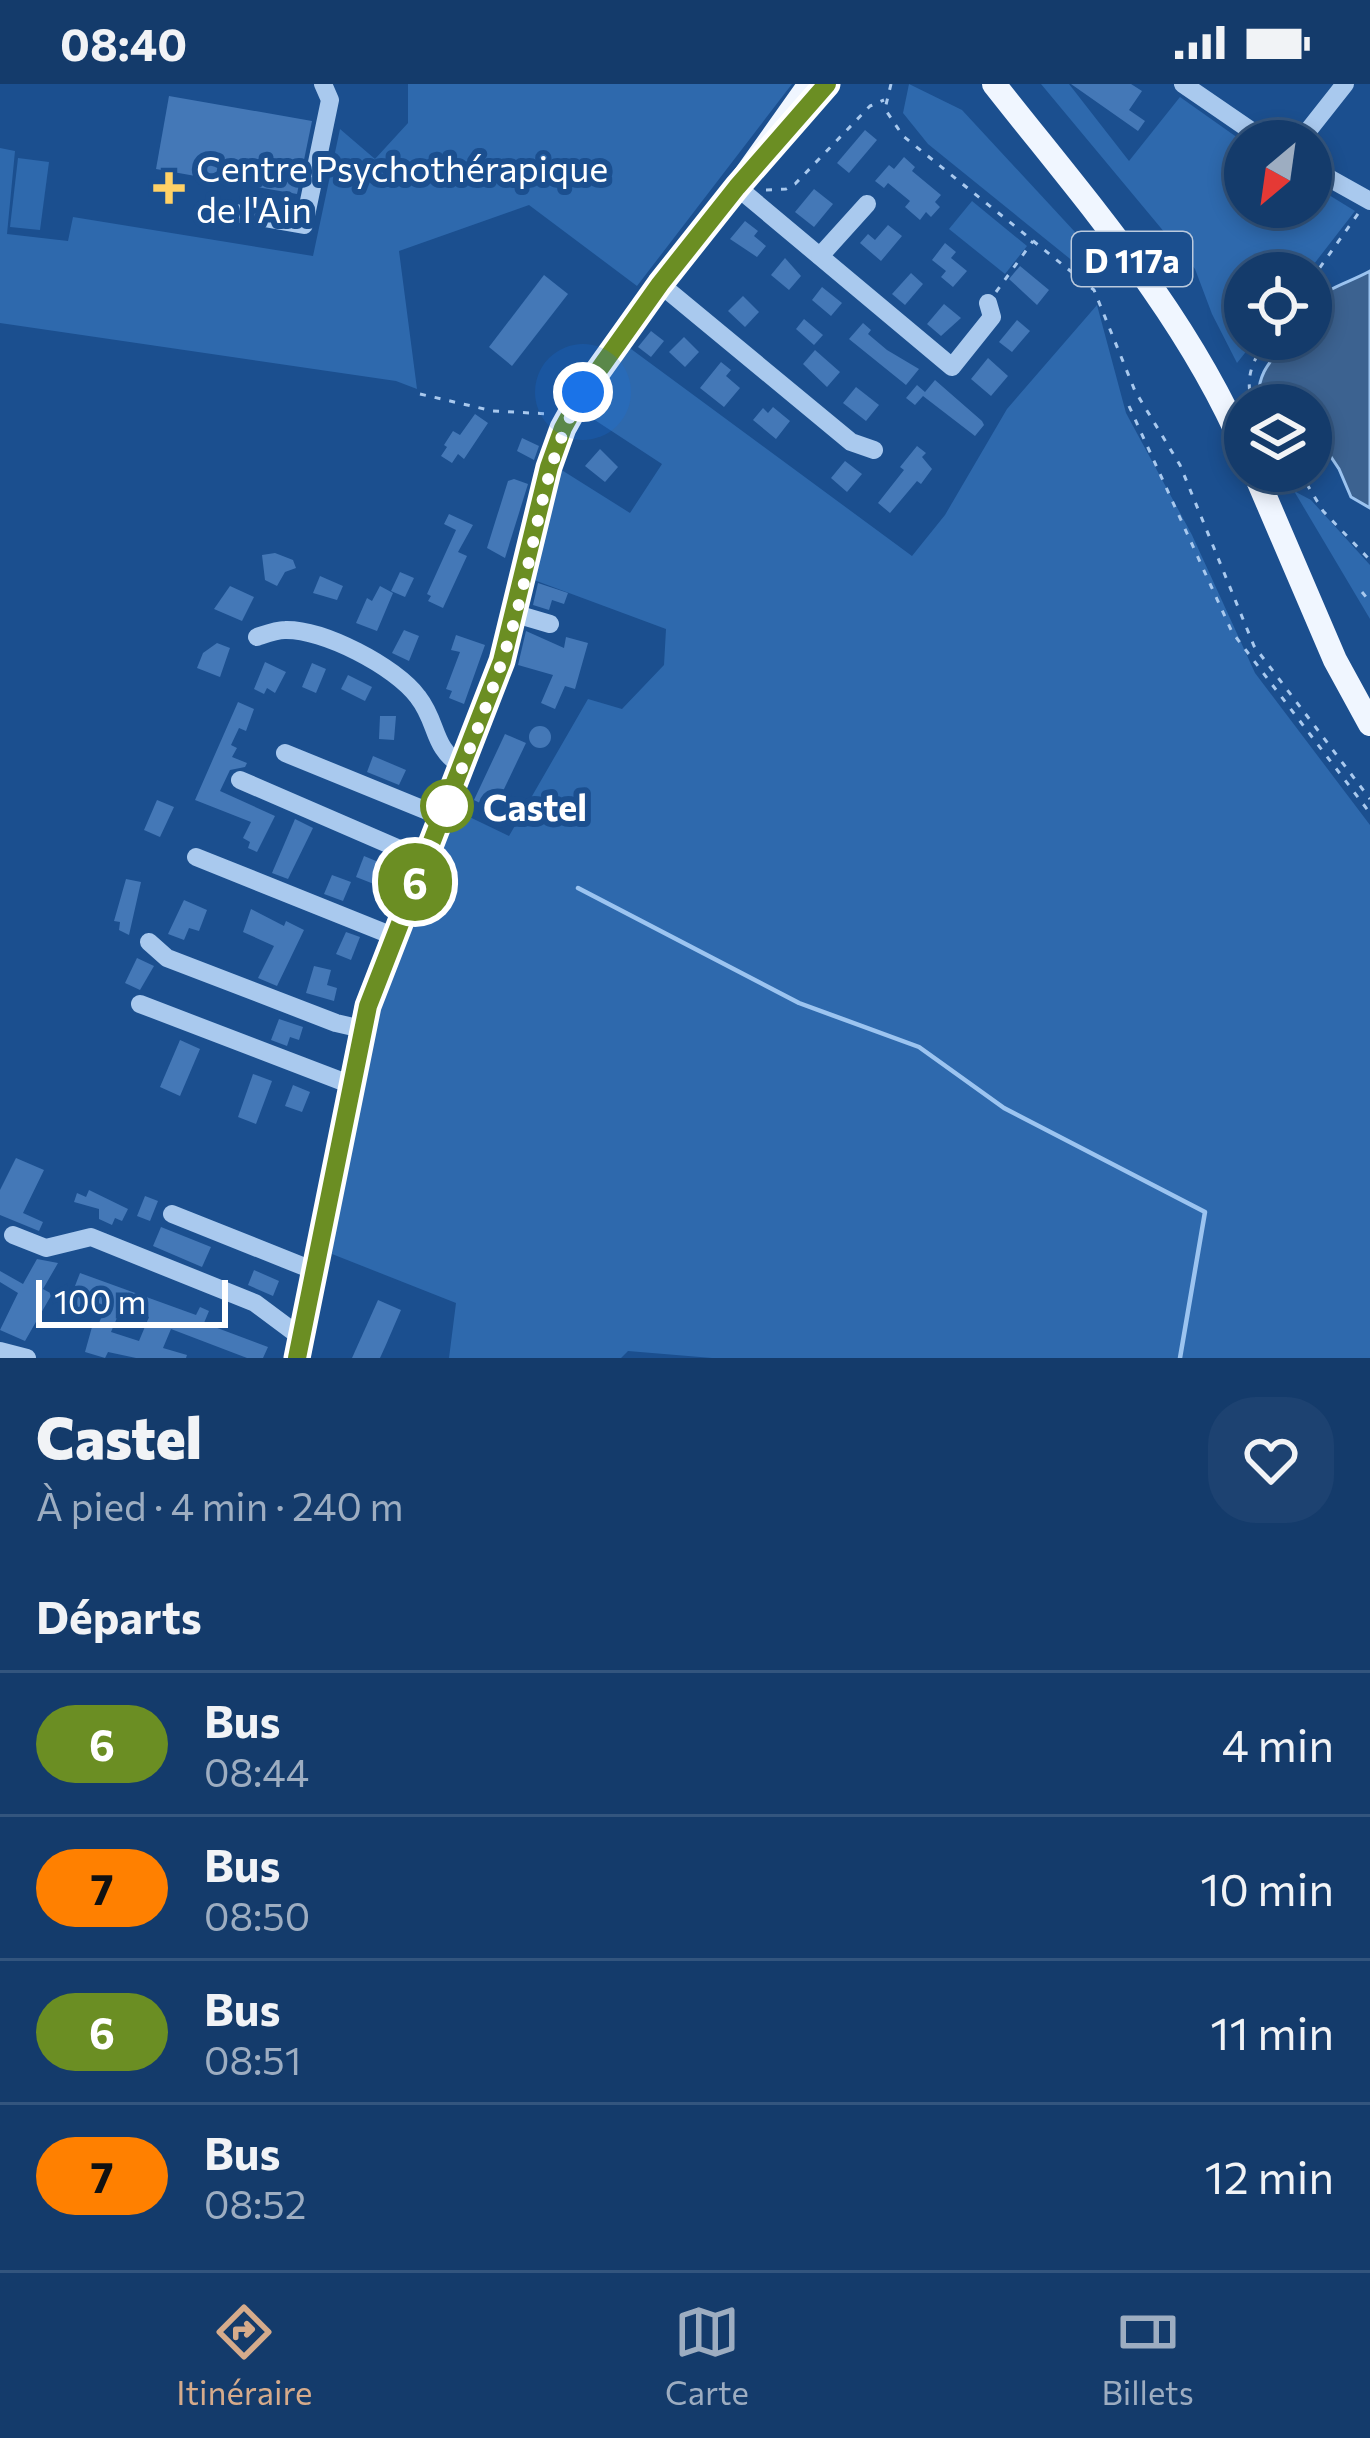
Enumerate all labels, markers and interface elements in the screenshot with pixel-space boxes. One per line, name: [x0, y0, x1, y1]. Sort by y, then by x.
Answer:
text: 08:40: [60, 15, 187, 70]
north arrow: [1224, 120, 1332, 228]
map controls: [1224, 120, 1332, 492]
place label: Centre Psychothérapique de l'Ain: [196, 145, 608, 230]
marker: Centre Psychothérapique de l'Ain: [153, 172, 185, 204]
road number: D 117a: [1072, 232, 1192, 286]
button: locate: [1224, 252, 1332, 360]
your location: [553, 362, 613, 422]
button: layers: [1224, 384, 1332, 492]
marker: Castel: [422, 781, 472, 831]
place label: Castel: [483, 784, 587, 828]
line badge: 6: [376, 843, 454, 921]
text: 6: [402, 856, 428, 908]
scale bar: [36, 1274, 228, 1327]
text: 100 m: [54, 1280, 146, 1321]
button: heart: [1208, 1397, 1334, 1523]
text: Castel: [36, 1401, 202, 1471]
text: À pied · 4 min · 240 m: [36, 1481, 403, 1529]
text: Départs: [36, 1588, 202, 1643]
text: Bus: [204, 1692, 280, 1747]
text: 4 min: [1222, 1716, 1334, 1771]
text: 6: [89, 1718, 115, 1770]
text: 08:44: [204, 1747, 309, 1795]
text: Bus: [204, 1836, 280, 1891]
text: 10 min: [1200, 1860, 1334, 1915]
text: 7: [90, 1862, 114, 1914]
text: 08:50: [204, 1891, 310, 1939]
text: Bus: [204, 1980, 280, 2035]
text: 11 min: [1210, 2004, 1334, 2059]
text: 6: [89, 2006, 115, 2058]
text: 08:51: [204, 2035, 301, 2083]
text: Bus: [204, 2124, 280, 2179]
text: 12 min: [1205, 2148, 1334, 2203]
text: 7: [90, 2150, 114, 2202]
text: 08:52: [204, 2179, 306, 2227]
tab: Itinéraire: [176, 2299, 312, 2412]
tab: Carte: [665, 2299, 749, 2412]
tab: Billets: [1101, 2299, 1194, 2412]

